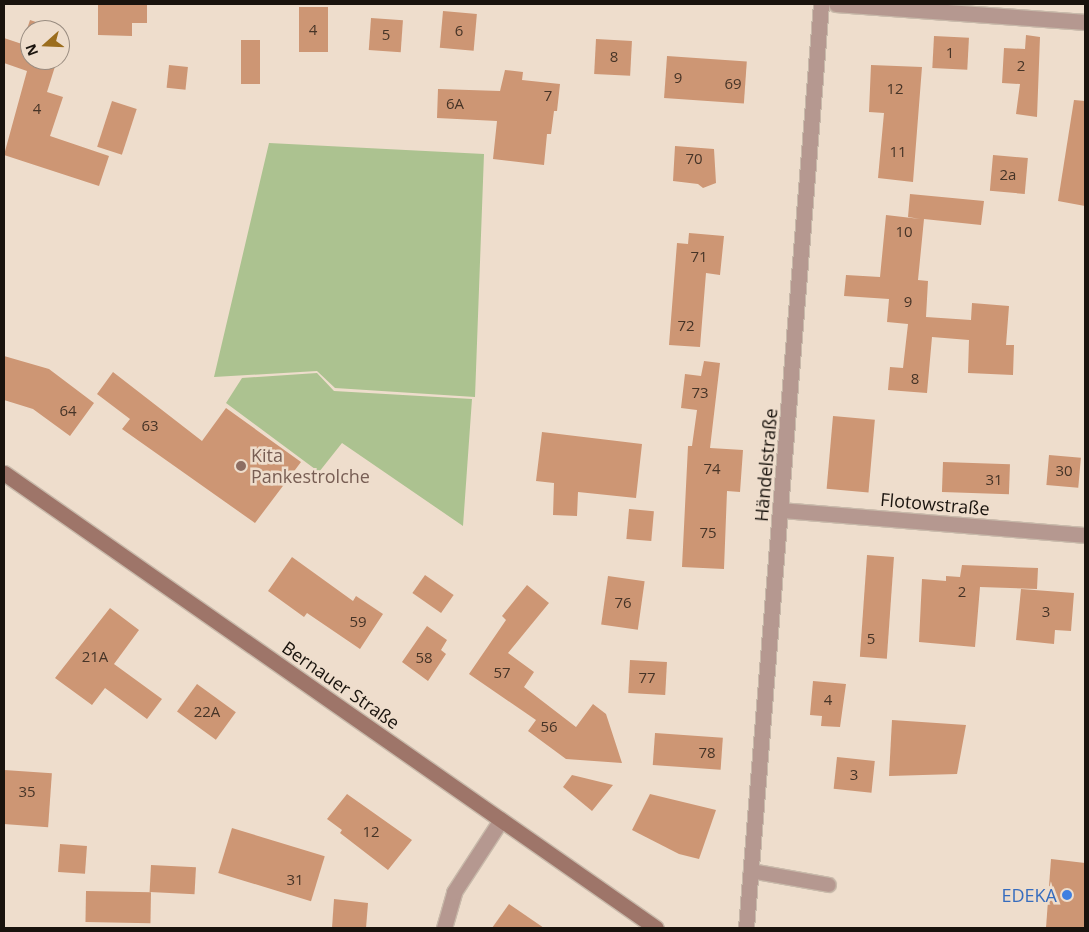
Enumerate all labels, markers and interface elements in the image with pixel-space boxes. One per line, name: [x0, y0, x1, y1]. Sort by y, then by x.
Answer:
north arrow: [20, 20, 70, 70]
house number: 4: [309, 21, 317, 39]
house number: 6: [455, 22, 463, 40]
house number: 5: [382, 26, 390, 44]
text: N: [21, 41, 42, 59]
house number: 1: [946, 44, 954, 62]
house number: 8: [610, 48, 618, 66]
house number: 2: [1017, 57, 1025, 75]
house number: 9: [674, 69, 682, 87]
house number: 69: [724, 75, 742, 93]
house number: 12: [886, 80, 904, 98]
house number: 7: [544, 87, 552, 105]
house number: 6A: [446, 95, 464, 113]
house number: 4: [33, 100, 41, 118]
house number: 11: [889, 143, 907, 161]
house number: 70: [685, 150, 703, 168]
house number: 2a: [1000, 166, 1016, 184]
house number: 10: [895, 223, 913, 241]
house number: 71: [690, 248, 708, 266]
house number: 9: [904, 293, 912, 311]
house number: 72: [677, 317, 695, 335]
house number: 8: [911, 370, 919, 388]
house number: 73: [691, 384, 709, 402]
house number: 64: [59, 402, 77, 420]
street label: Händelstraße: [750, 407, 782, 523]
house number: 63: [141, 417, 159, 435]
place label: Kita Pankestrolche: [251, 445, 370, 488]
marker: Kita Pankestrolche: [235, 460, 247, 472]
house number: 74: [703, 460, 721, 478]
house number: 30: [1055, 462, 1073, 480]
house number: 31: [985, 471, 1003, 489]
street label: Flotowstraße: [880, 488, 990, 520]
house number: 75: [699, 524, 717, 542]
house number: 2: [958, 583, 966, 601]
house number: 76: [614, 594, 632, 612]
house number: 3: [1042, 603, 1050, 621]
house number: 59: [349, 613, 367, 631]
house number: 5: [867, 630, 875, 648]
street label: Bernauer Straße: [278, 636, 404, 734]
house number: 21A: [82, 648, 108, 666]
house number: 58: [415, 649, 433, 667]
house number: 57: [493, 664, 511, 682]
house number: 77: [638, 669, 656, 687]
house number: 4: [824, 691, 832, 709]
house number: 22A: [194, 703, 220, 721]
house number: 56: [540, 718, 558, 736]
house number: 78: [698, 744, 716, 762]
house number: 3: [850, 766, 858, 784]
house number: 35: [18, 783, 36, 801]
house number: 12: [362, 823, 380, 841]
house number: 31: [286, 871, 304, 889]
place label: EDEKA: [1002, 884, 1057, 906]
marker: EDEKA: [1061, 889, 1073, 901]

